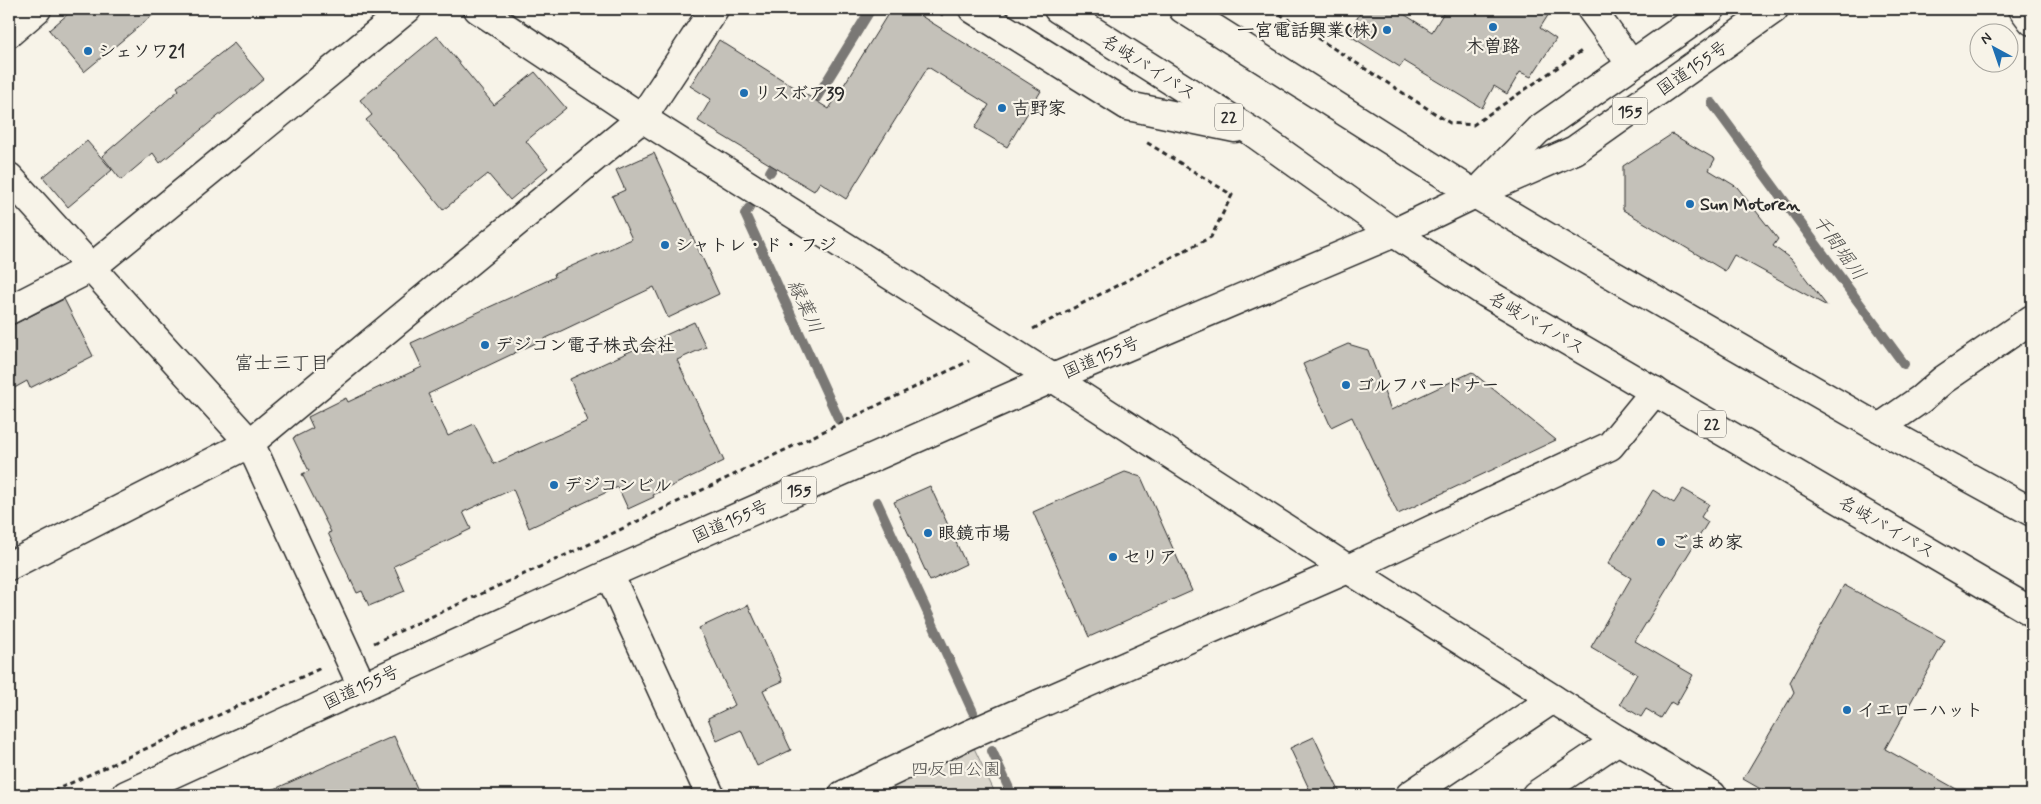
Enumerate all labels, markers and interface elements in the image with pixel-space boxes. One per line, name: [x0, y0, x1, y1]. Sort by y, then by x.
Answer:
place label: 一宮電話興業(株): [1237, 19, 1378, 43]
marker: 木曽路: [1487, 21, 1499, 33]
north arrow: [1968, 22, 2018, 72]
marker: 一宮電話興業(株): [1381, 24, 1393, 36]
street label: 名岐バイパス: [1096, 29, 1200, 107]
text: N: [1977, 29, 1996, 49]
place label: 木曽路: [1466, 35, 1520, 59]
street label: 国道155号: [1652, 36, 1733, 102]
place label: シェソワ21: [98, 40, 185, 64]
marker: シェソワ21: [82, 45, 94, 57]
place label: リスボア39: [754, 82, 845, 106]
marker: リスボア39: [738, 87, 750, 99]
place label: 吉野家: [1012, 97, 1066, 121]
road number: 155: [1612, 98, 1648, 124]
marker: 吉野家: [996, 102, 1008, 114]
road number: 22: [1215, 104, 1243, 130]
place label: Sun Motoren: [1700, 193, 1801, 217]
marker: Sun Motoren: [1684, 198, 1696, 210]
water label: 千間堀川: [1806, 210, 1871, 286]
place label: シャトレ・ド・フジ: [675, 234, 836, 258]
marker: シャトレ・ド・フジ: [659, 239, 671, 251]
water label: 縁葉川: [781, 276, 828, 338]
street label: 名岐バイパス: [1484, 287, 1589, 361]
street label: 国道155号: [1059, 331, 1144, 385]
place label: デジコン電子株式会社: [495, 334, 675, 358]
marker: デジコン電子株式会社: [479, 339, 491, 351]
district label: 富士三丁目: [234, 351, 330, 376]
place label: ゴルフパートナー: [1356, 374, 1499, 398]
marker: ゴルフパートナー: [1340, 379, 1352, 391]
road number: 22: [1698, 410, 1726, 438]
place label: デジコンビル: [564, 474, 672, 498]
road number: 155: [782, 476, 816, 504]
marker: デジコンビル: [548, 479, 560, 491]
street label: 名岐バイパス: [1834, 491, 1939, 565]
street label: 国道155号: [688, 494, 773, 549]
place label: 眼鏡市場: [938, 522, 1010, 546]
marker: 眼鏡市場: [922, 527, 934, 539]
place label: ごまめ家: [1671, 531, 1743, 555]
marker: ごまめ家: [1655, 536, 1667, 548]
place label: セリア: [1123, 546, 1177, 570]
marker: セリア: [1107, 551, 1119, 563]
street label: 国道155号: [319, 660, 403, 716]
place label: イエローハット: [1857, 699, 1983, 723]
marker: イエローハット: [1841, 704, 1853, 716]
park label: 四反田公園: [911, 758, 1001, 782]

